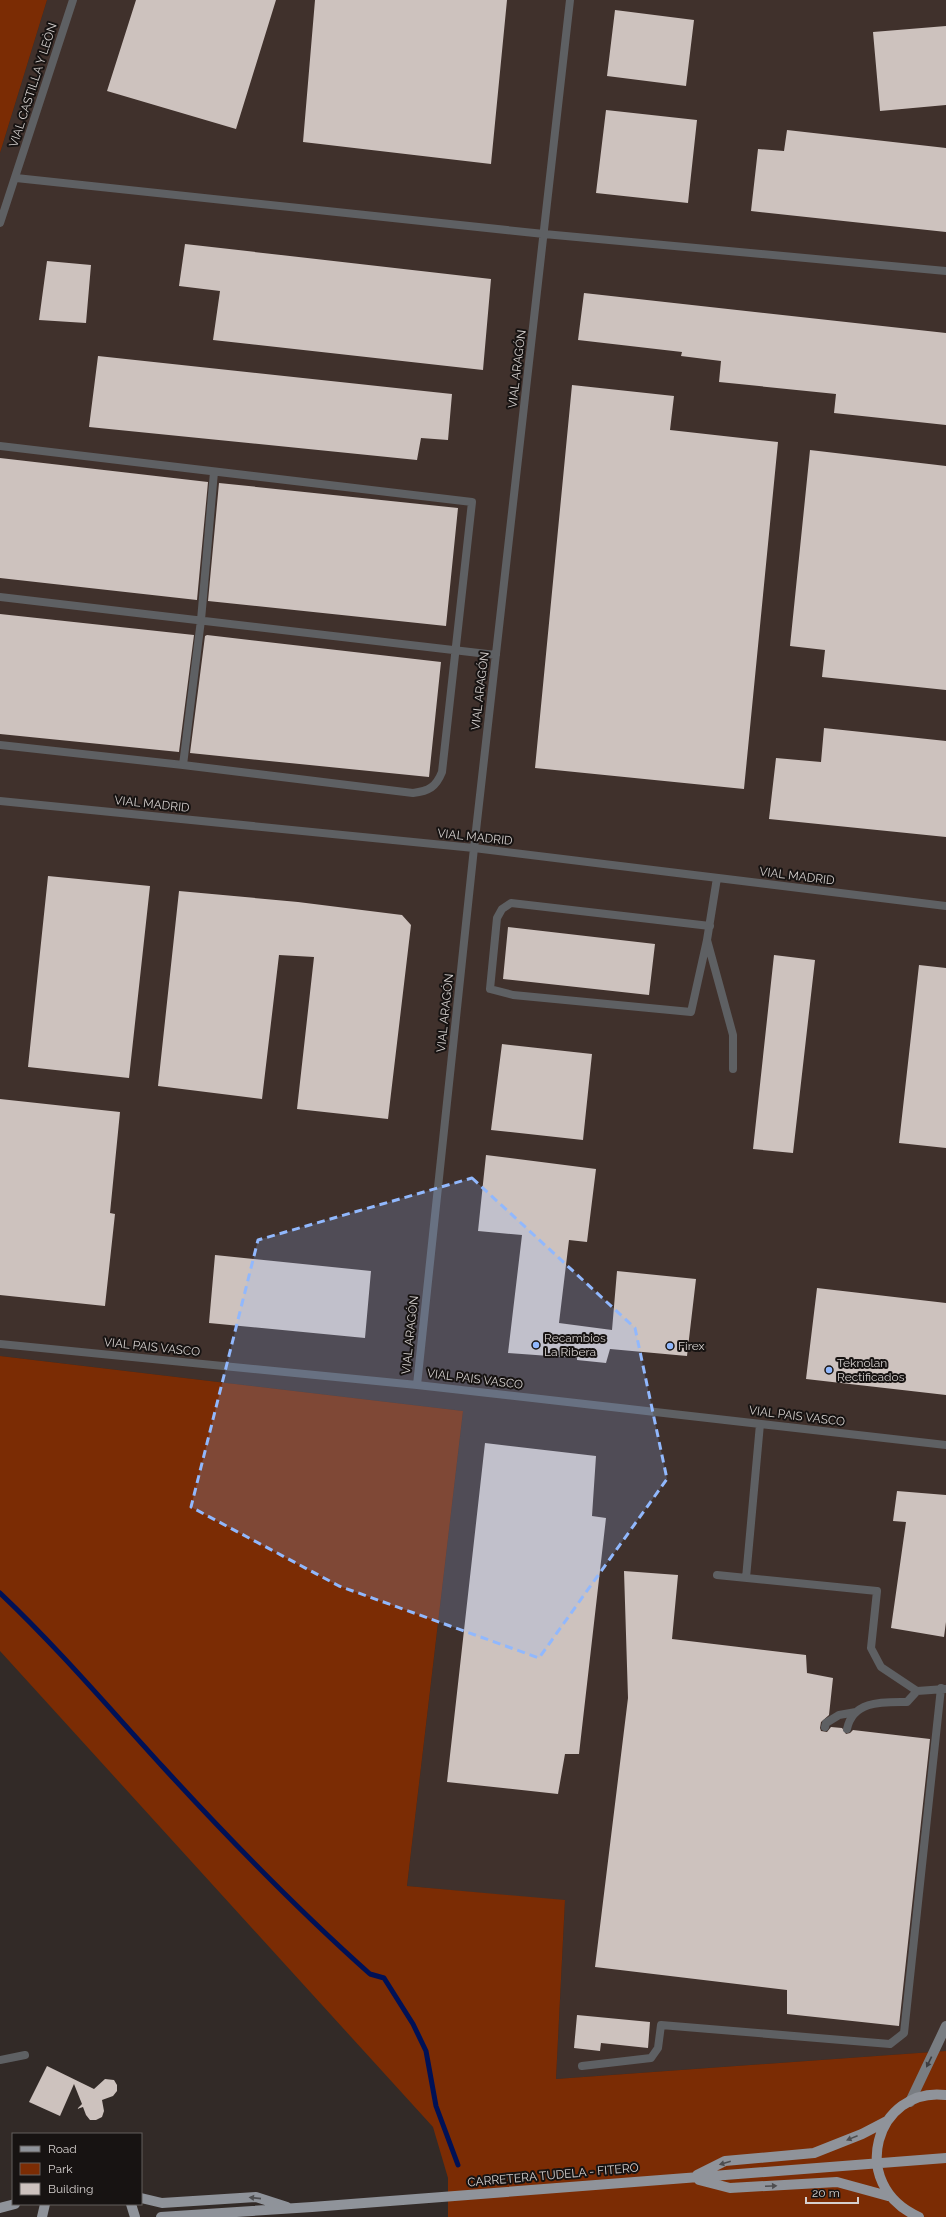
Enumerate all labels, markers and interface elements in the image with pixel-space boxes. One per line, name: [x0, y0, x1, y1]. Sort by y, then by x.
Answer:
street label: VIAL CASTILLA Y LEÒN: [6, 21, 60, 149]
street label: VIAL ARAGÓN: [505, 329, 529, 409]
street label: VIAL ARAGÓN: [468, 651, 492, 731]
street label: VIAL MADRID: [114, 793, 191, 815]
street label: VIAL MADRID: [437, 826, 514, 848]
street label: VIAL MADRID: [759, 864, 836, 888]
street label: VIAL ARAGÓN: [434, 973, 456, 1053]
street label: VIAL ARAGÓN: [399, 1295, 421, 1375]
place label: Recambios La Ribera: [544, 1331, 606, 1359]
street label: VIAL PAIS VASCO: [103, 1335, 201, 1359]
place label: Firex: [678, 1339, 705, 1353]
marker: Recambios La Ribera: [531, 1340, 541, 1350]
marker: Firex: [665, 1341, 675, 1351]
place label: Teknolan Rectificados: [837, 1356, 905, 1384]
marker: Teknolan Rectificados: [824, 1365, 834, 1375]
street label: VIAL PAIS VASCO: [426, 1366, 524, 1392]
street label: VIAL PAIS VASCO: [748, 1403, 846, 1429]
one-way arrow: [926, 2056, 932, 2067]
legend: [12, 2133, 142, 2205]
one-way arrow: [845, 2135, 857, 2141]
text: Road: [48, 2142, 77, 2156]
one-way arrow: [719, 2160, 732, 2166]
street label: CARRETERA TUDELA - FITERO: [467, 2161, 639, 2189]
text: Park: [48, 2162, 73, 2176]
scale bar: [806, 2179, 858, 2205]
text: Building: [48, 2182, 94, 2196]
one-way arrow: [765, 2182, 777, 2189]
text: 20 m: [812, 2186, 840, 2200]
one-way arrow: [249, 2195, 261, 2201]

